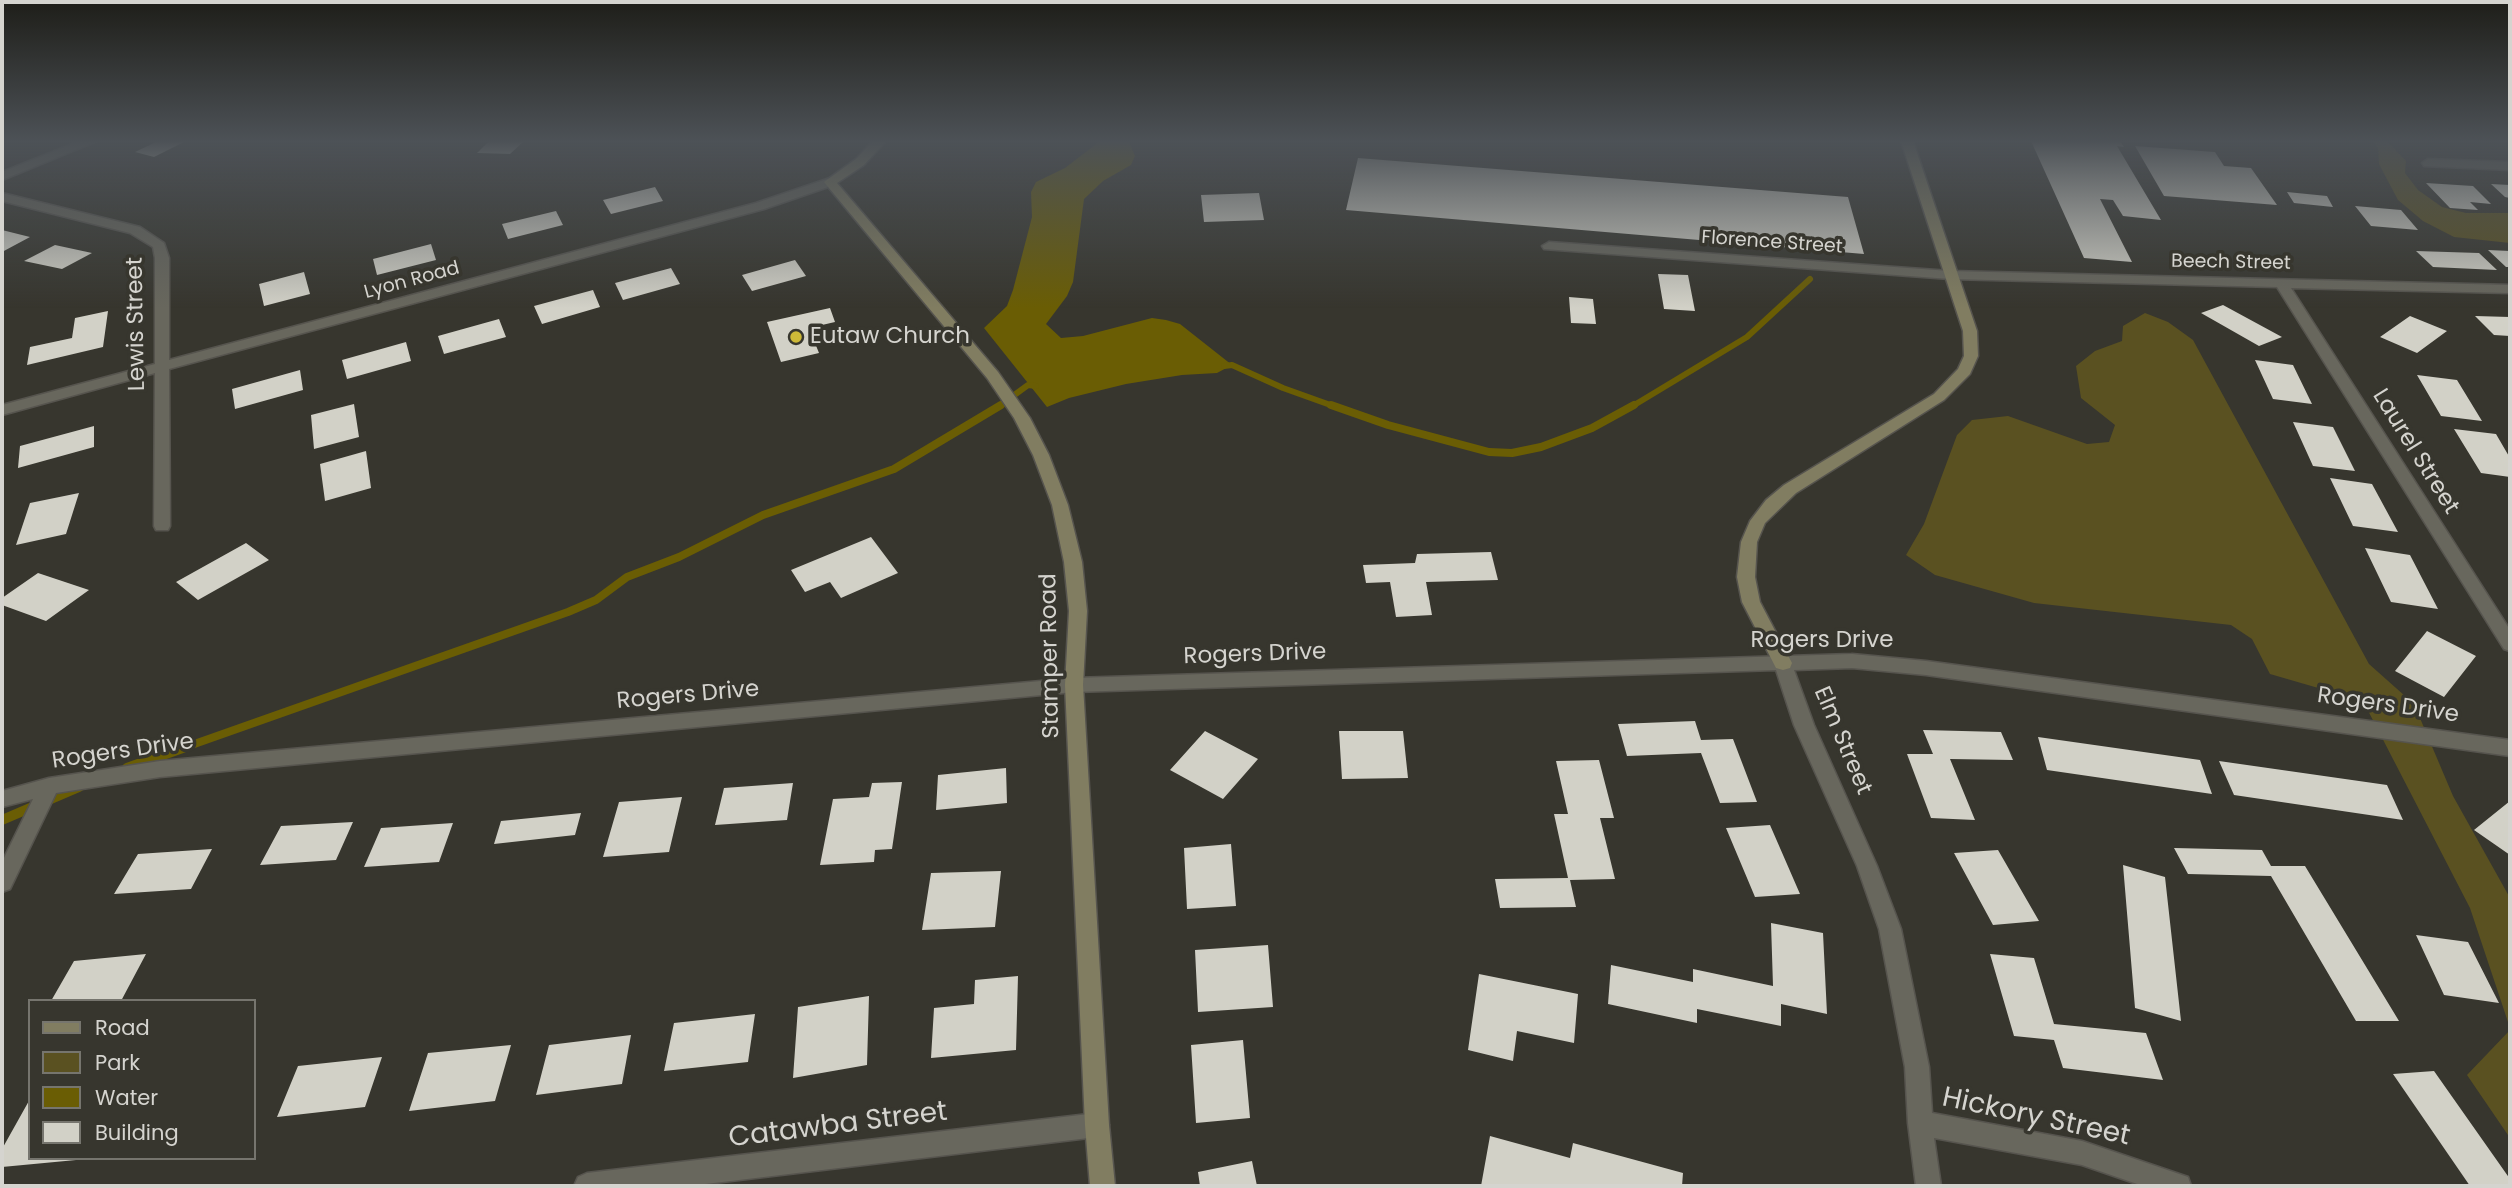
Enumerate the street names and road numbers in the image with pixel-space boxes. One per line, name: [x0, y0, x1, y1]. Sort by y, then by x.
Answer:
street label: Florence Street: [1701, 227, 1843, 259]
street label: Beech Street: [2171, 251, 2291, 275]
street label: Lewis Street: [122, 257, 152, 391]
street label: Lyon Road: [362, 257, 462, 305]
street label: Laurel Street: [2366, 384, 2464, 520]
street label: Stamper Road: [1036, 573, 1066, 739]
street label: Rogers Drive: [1751, 627, 1893, 655]
street label: Rogers Drive: [1183, 639, 1327, 671]
street label: Rogers Drive: [616, 676, 760, 716]
street label: Rogers Drive: [2315, 682, 2461, 730]
street label: Elm Street: [1807, 683, 1877, 799]
street label: Rogers Drive: [50, 728, 196, 776]
street label: Hickory Street: [1939, 1082, 2133, 1154]
street label: Catawba Street: [727, 1096, 949, 1156]

